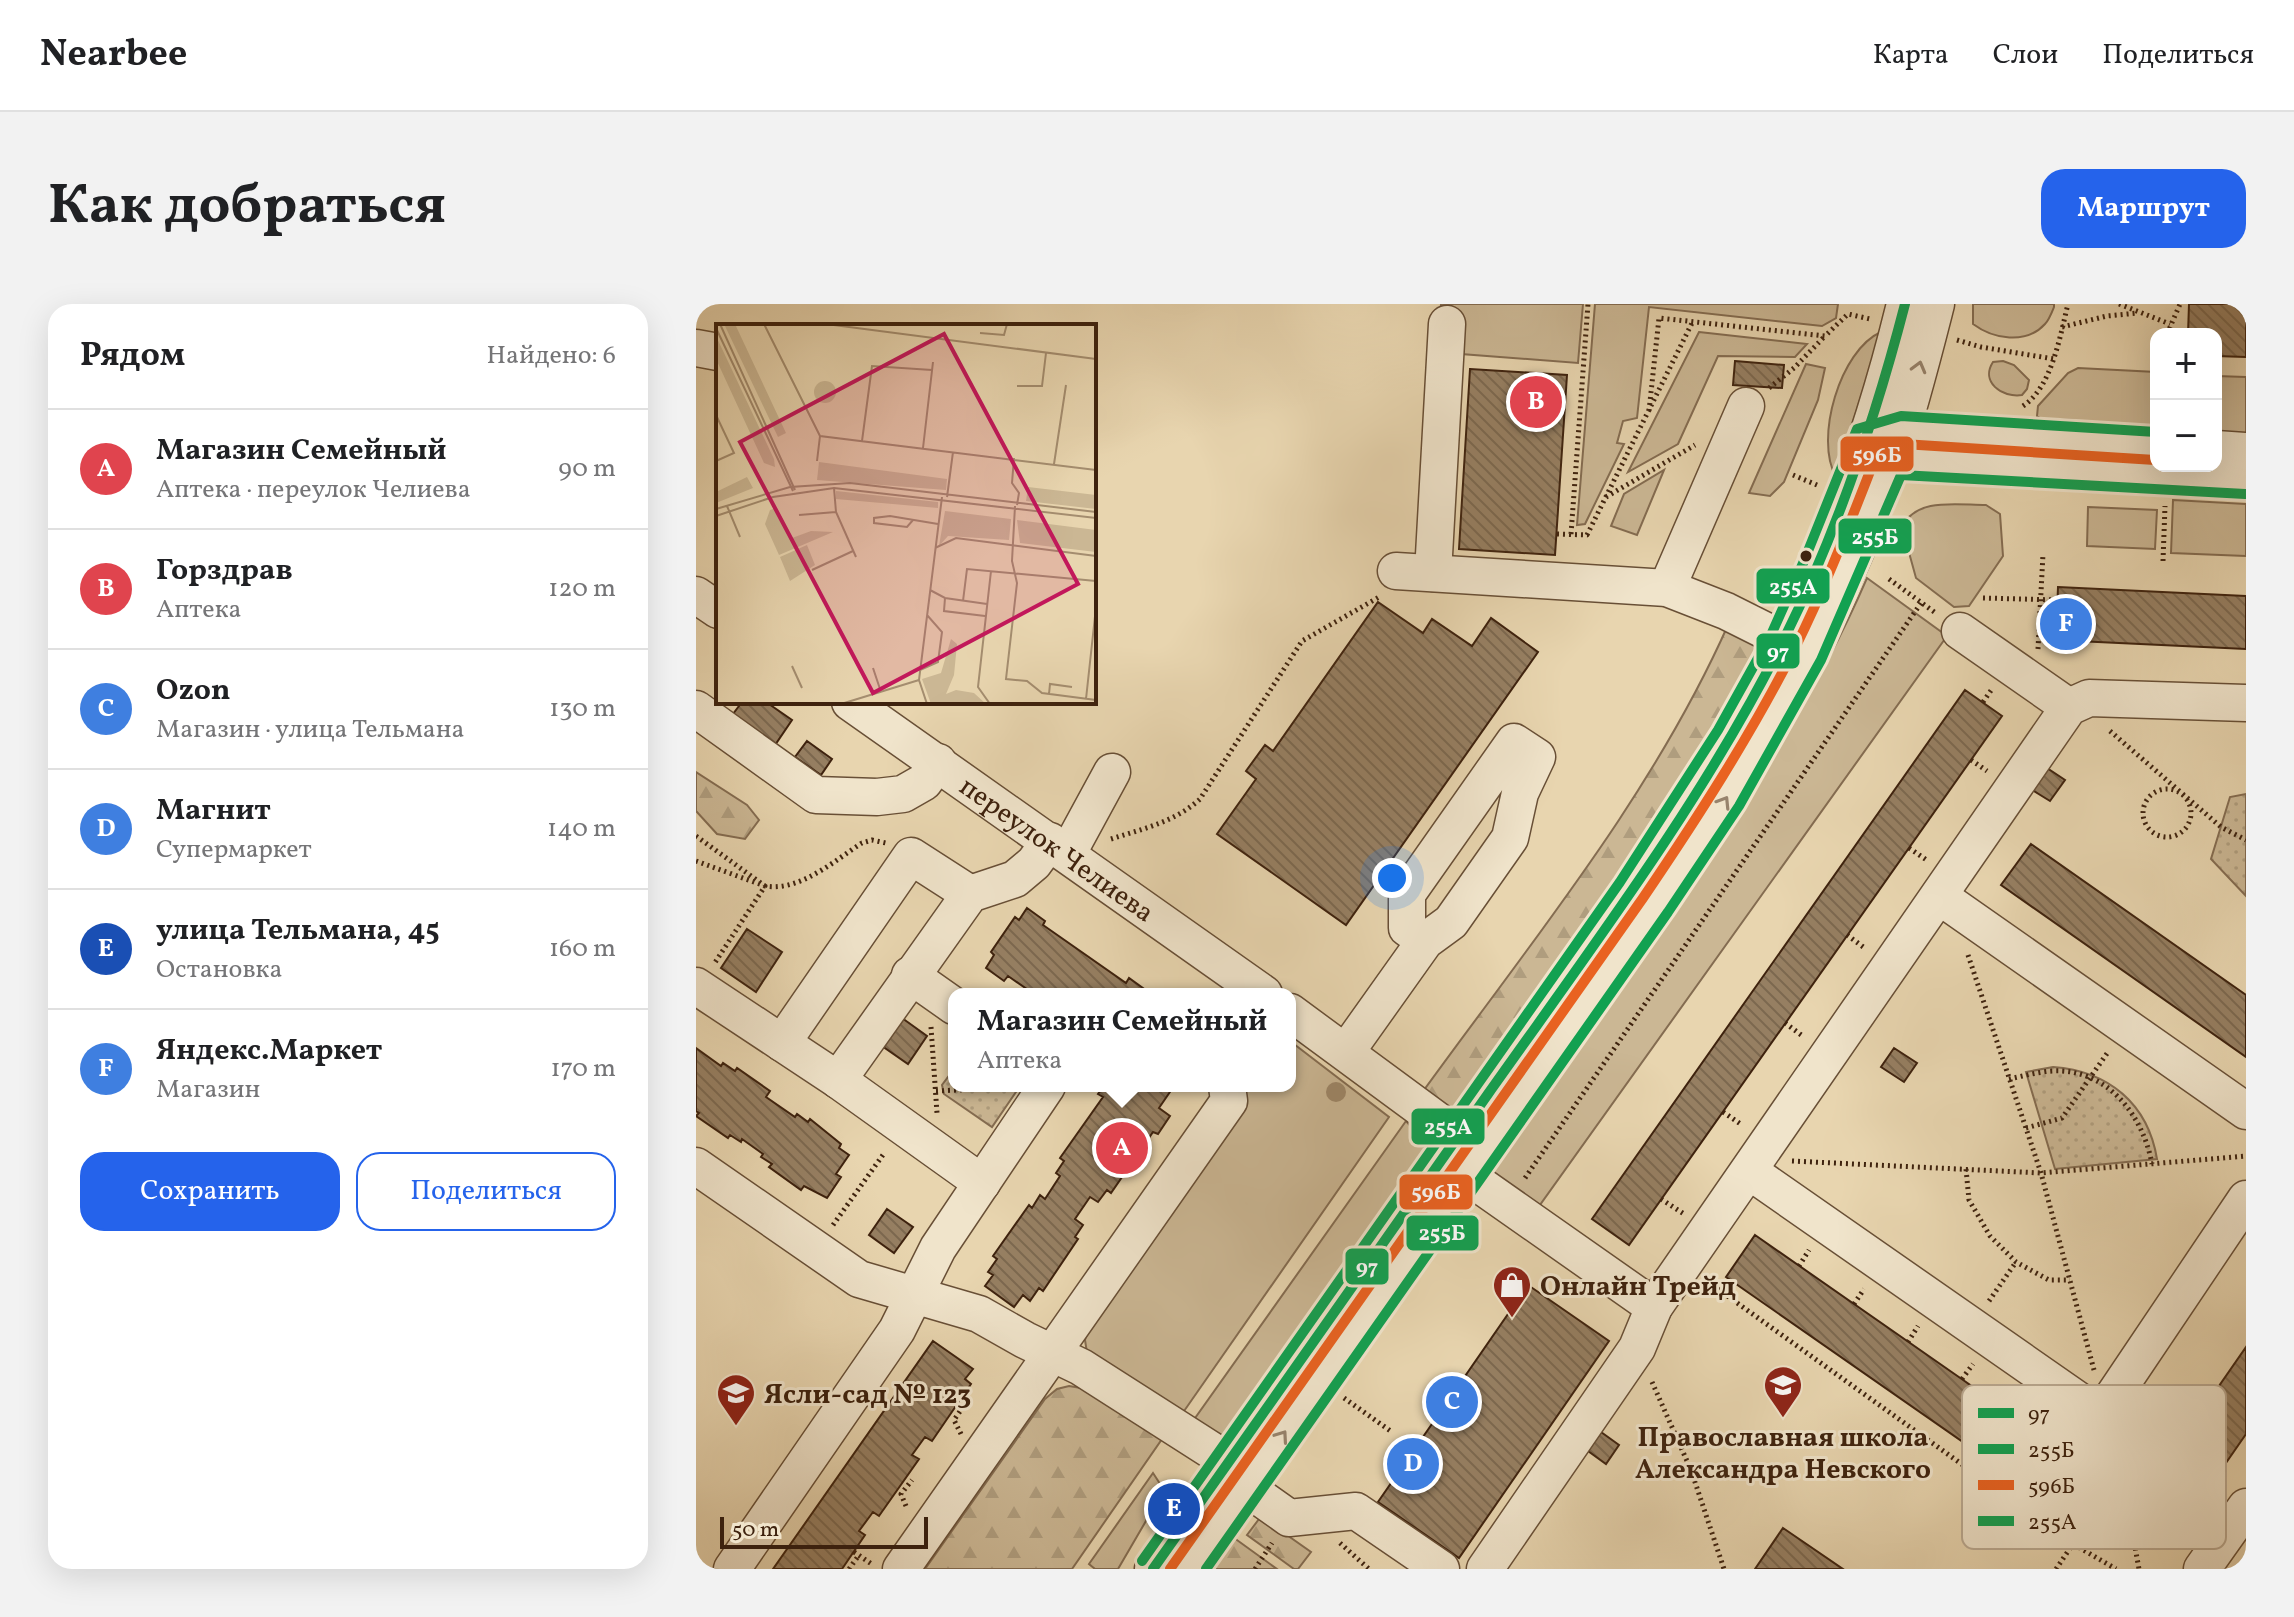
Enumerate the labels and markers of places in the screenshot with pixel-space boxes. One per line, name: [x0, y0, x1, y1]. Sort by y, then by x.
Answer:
pin: B: [1510, 372, 1562, 432]
unlabelled marker: [1798, 548, 1814, 564]
pin: F: [2040, 594, 2092, 654]
pin: A: [1096, 1118, 1148, 1178]
shop icon: Онлайн Трейд: [1491, 1264, 1533, 1319]
place label: Онлайн Трейд: [1540, 1268, 1736, 1307]
school or university icon: Православная школа Александра Невского: [1762, 1364, 1804, 1419]
school or university icon: Ясли-сад № 123: [715, 1372, 757, 1427]
pin: C: [1426, 1372, 1478, 1432]
place label: Ясли-сад № 123: [764, 1376, 971, 1415]
place label: Православная школа Александра Невского: [1635, 1419, 1931, 1490]
pin: D: [1387, 1434, 1439, 1494]
pin: E: [1148, 1479, 1200, 1539]

